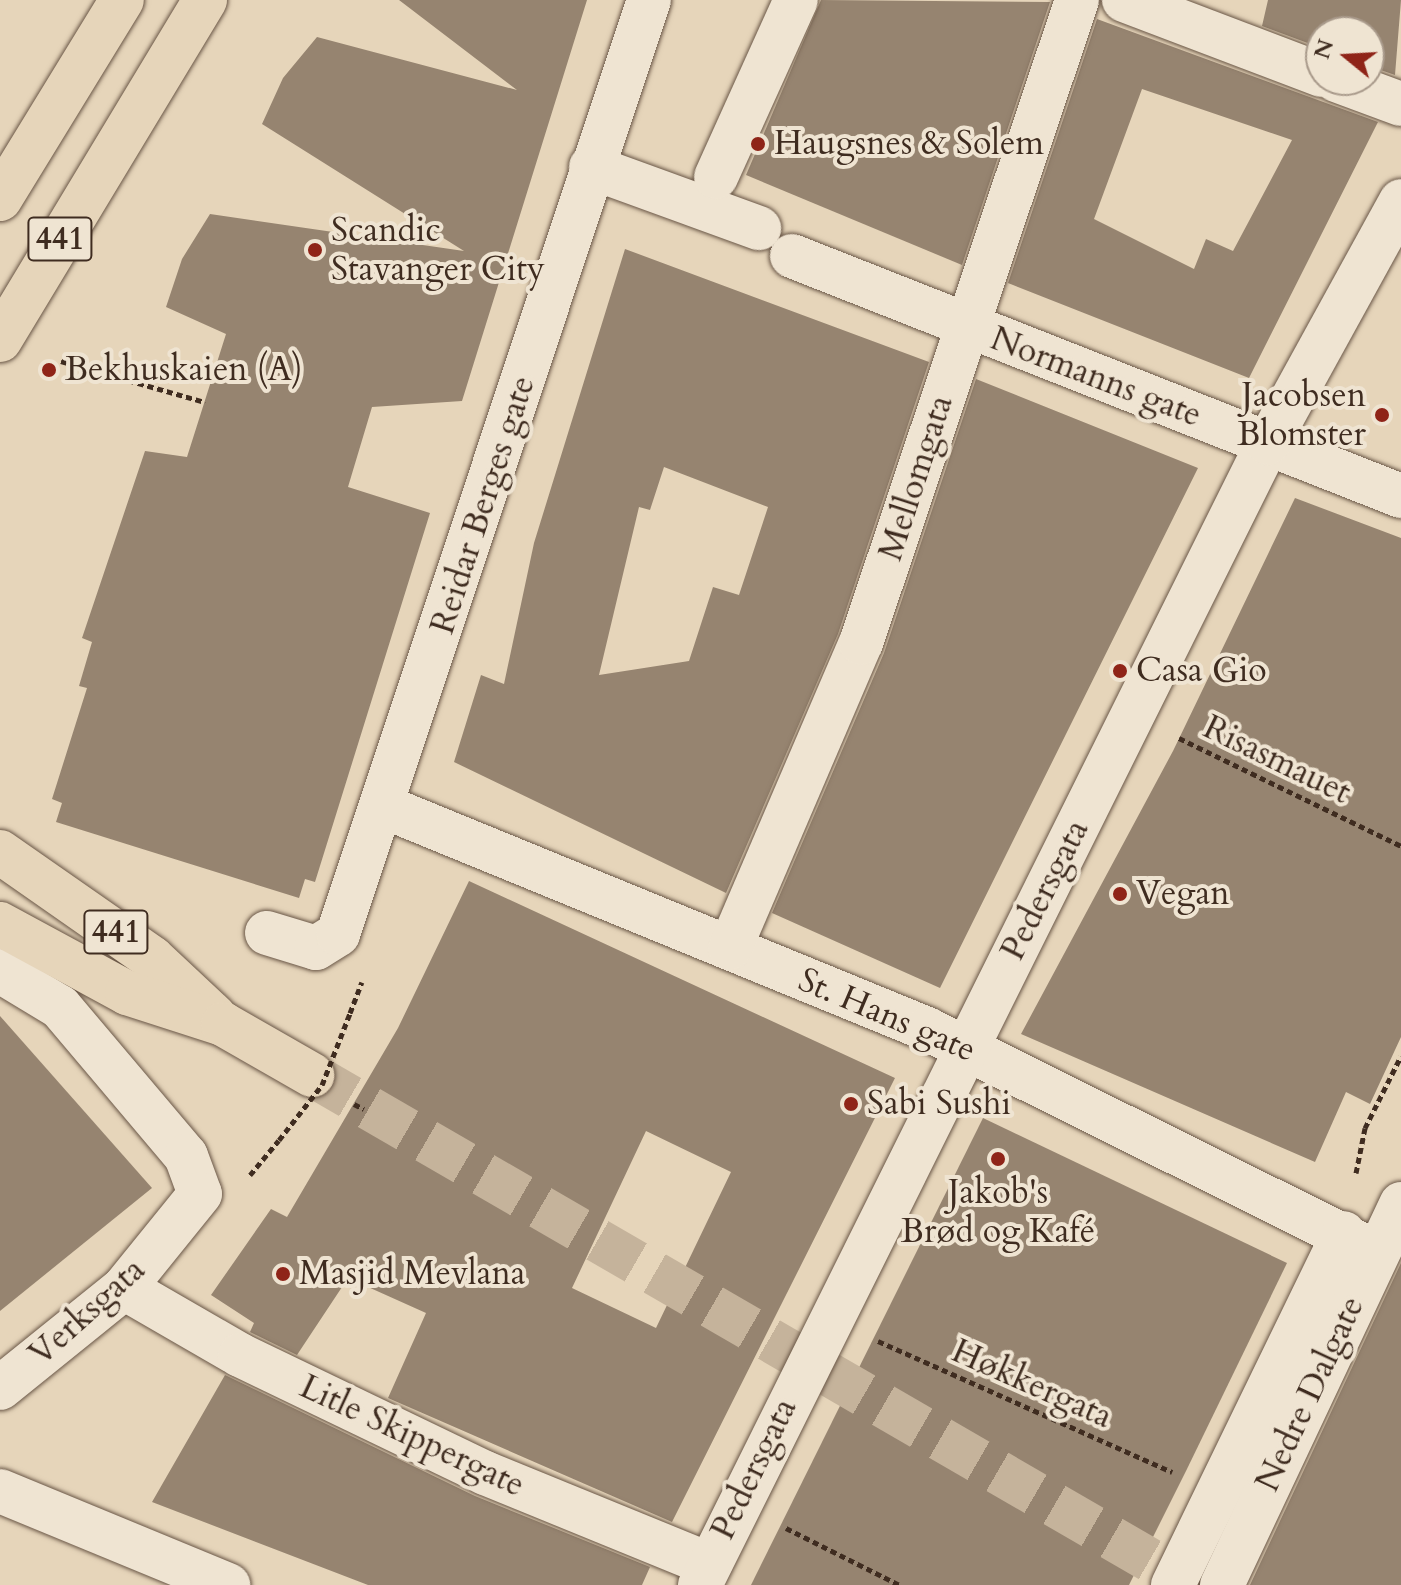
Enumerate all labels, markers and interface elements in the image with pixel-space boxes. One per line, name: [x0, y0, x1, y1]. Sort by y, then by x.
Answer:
north arrow: [1305, 16, 1385, 96]
text: N: [1307, 35, 1341, 63]
place label: Haugsnes & Solem: [774, 124, 1044, 164]
marker: Haugsnes & Solem: [749, 135, 767, 153]
place label: Scandic Stavanger City: [331, 210, 545, 290]
road number: 441: [26, 211, 94, 267]
marker: Scandic Stavanger City: [306, 241, 324, 259]
street label: Normanns gate: [985, 318, 1207, 436]
place label: Bekhuskaien (A): [65, 350, 303, 390]
marker: Bekhuskaien (A): [40, 361, 58, 379]
street label: Reidar Berges gate: [422, 371, 544, 639]
place label: Jacobsen Blomster: [1237, 375, 1366, 454]
street label: Mellomgata: [870, 390, 962, 566]
marker: Jacobsen Blomster: [1373, 406, 1391, 424]
place label: Casa Gio: [1136, 651, 1267, 691]
marker: Casa Gio: [1111, 662, 1129, 680]
street label: Risasmauet: [1197, 707, 1357, 813]
street label: Pedersgata: [992, 813, 1098, 967]
place label: Vegan: [1136, 874, 1230, 914]
marker: Vegan: [1111, 885, 1129, 903]
road number: 441: [82, 904, 150, 960]
street label: St. Hans gate: [792, 959, 982, 1071]
place label: Sabi Sushi: [867, 1084, 1011, 1124]
marker: Sabi Sushi: [842, 1095, 860, 1113]
marker: Jakob's Brød og Kafé: [989, 1150, 1007, 1168]
place label: Jakob's Brød og Kafé: [901, 1172, 1095, 1252]
street label: Verksgata: [21, 1249, 153, 1375]
place label: Masjid Mevlana: [299, 1254, 525, 1294]
marker: Masjid Mevlana: [274, 1265, 292, 1283]
street label: Nedre Dalgate: [1247, 1290, 1373, 1498]
street label: Høkkergata: [946, 1331, 1118, 1437]
street label: Litle Skippergate: [293, 1366, 531, 1506]
street label: Pedersgata: [702, 1392, 806, 1546]

